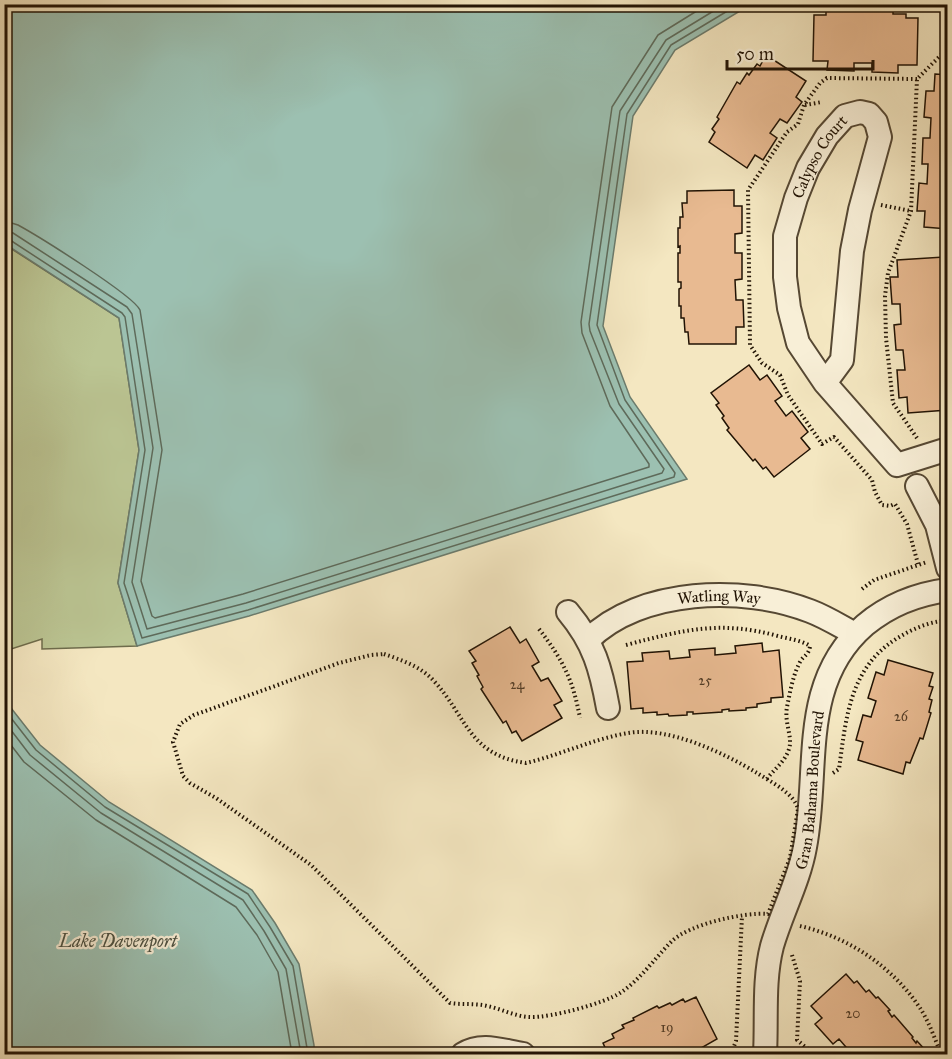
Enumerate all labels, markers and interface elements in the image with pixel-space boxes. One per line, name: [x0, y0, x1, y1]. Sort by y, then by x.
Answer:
scale bar: [727, 33, 872, 71]
text: 50 m: [736, 43, 774, 65]
street label: Calypso Court: [788, 111, 852, 201]
street label: Watling Way: [676, 586, 763, 608]
house number: 25: [698, 672, 712, 689]
house number: 24: [510, 676, 526, 693]
house number: 26: [894, 708, 909, 725]
street label: Gran Bahama Boulevard: [791, 709, 828, 872]
water label: Lake Davenport: [58, 930, 178, 953]
house number: 20: [845, 1005, 861, 1022]
house number: 19: [661, 1019, 673, 1036]

